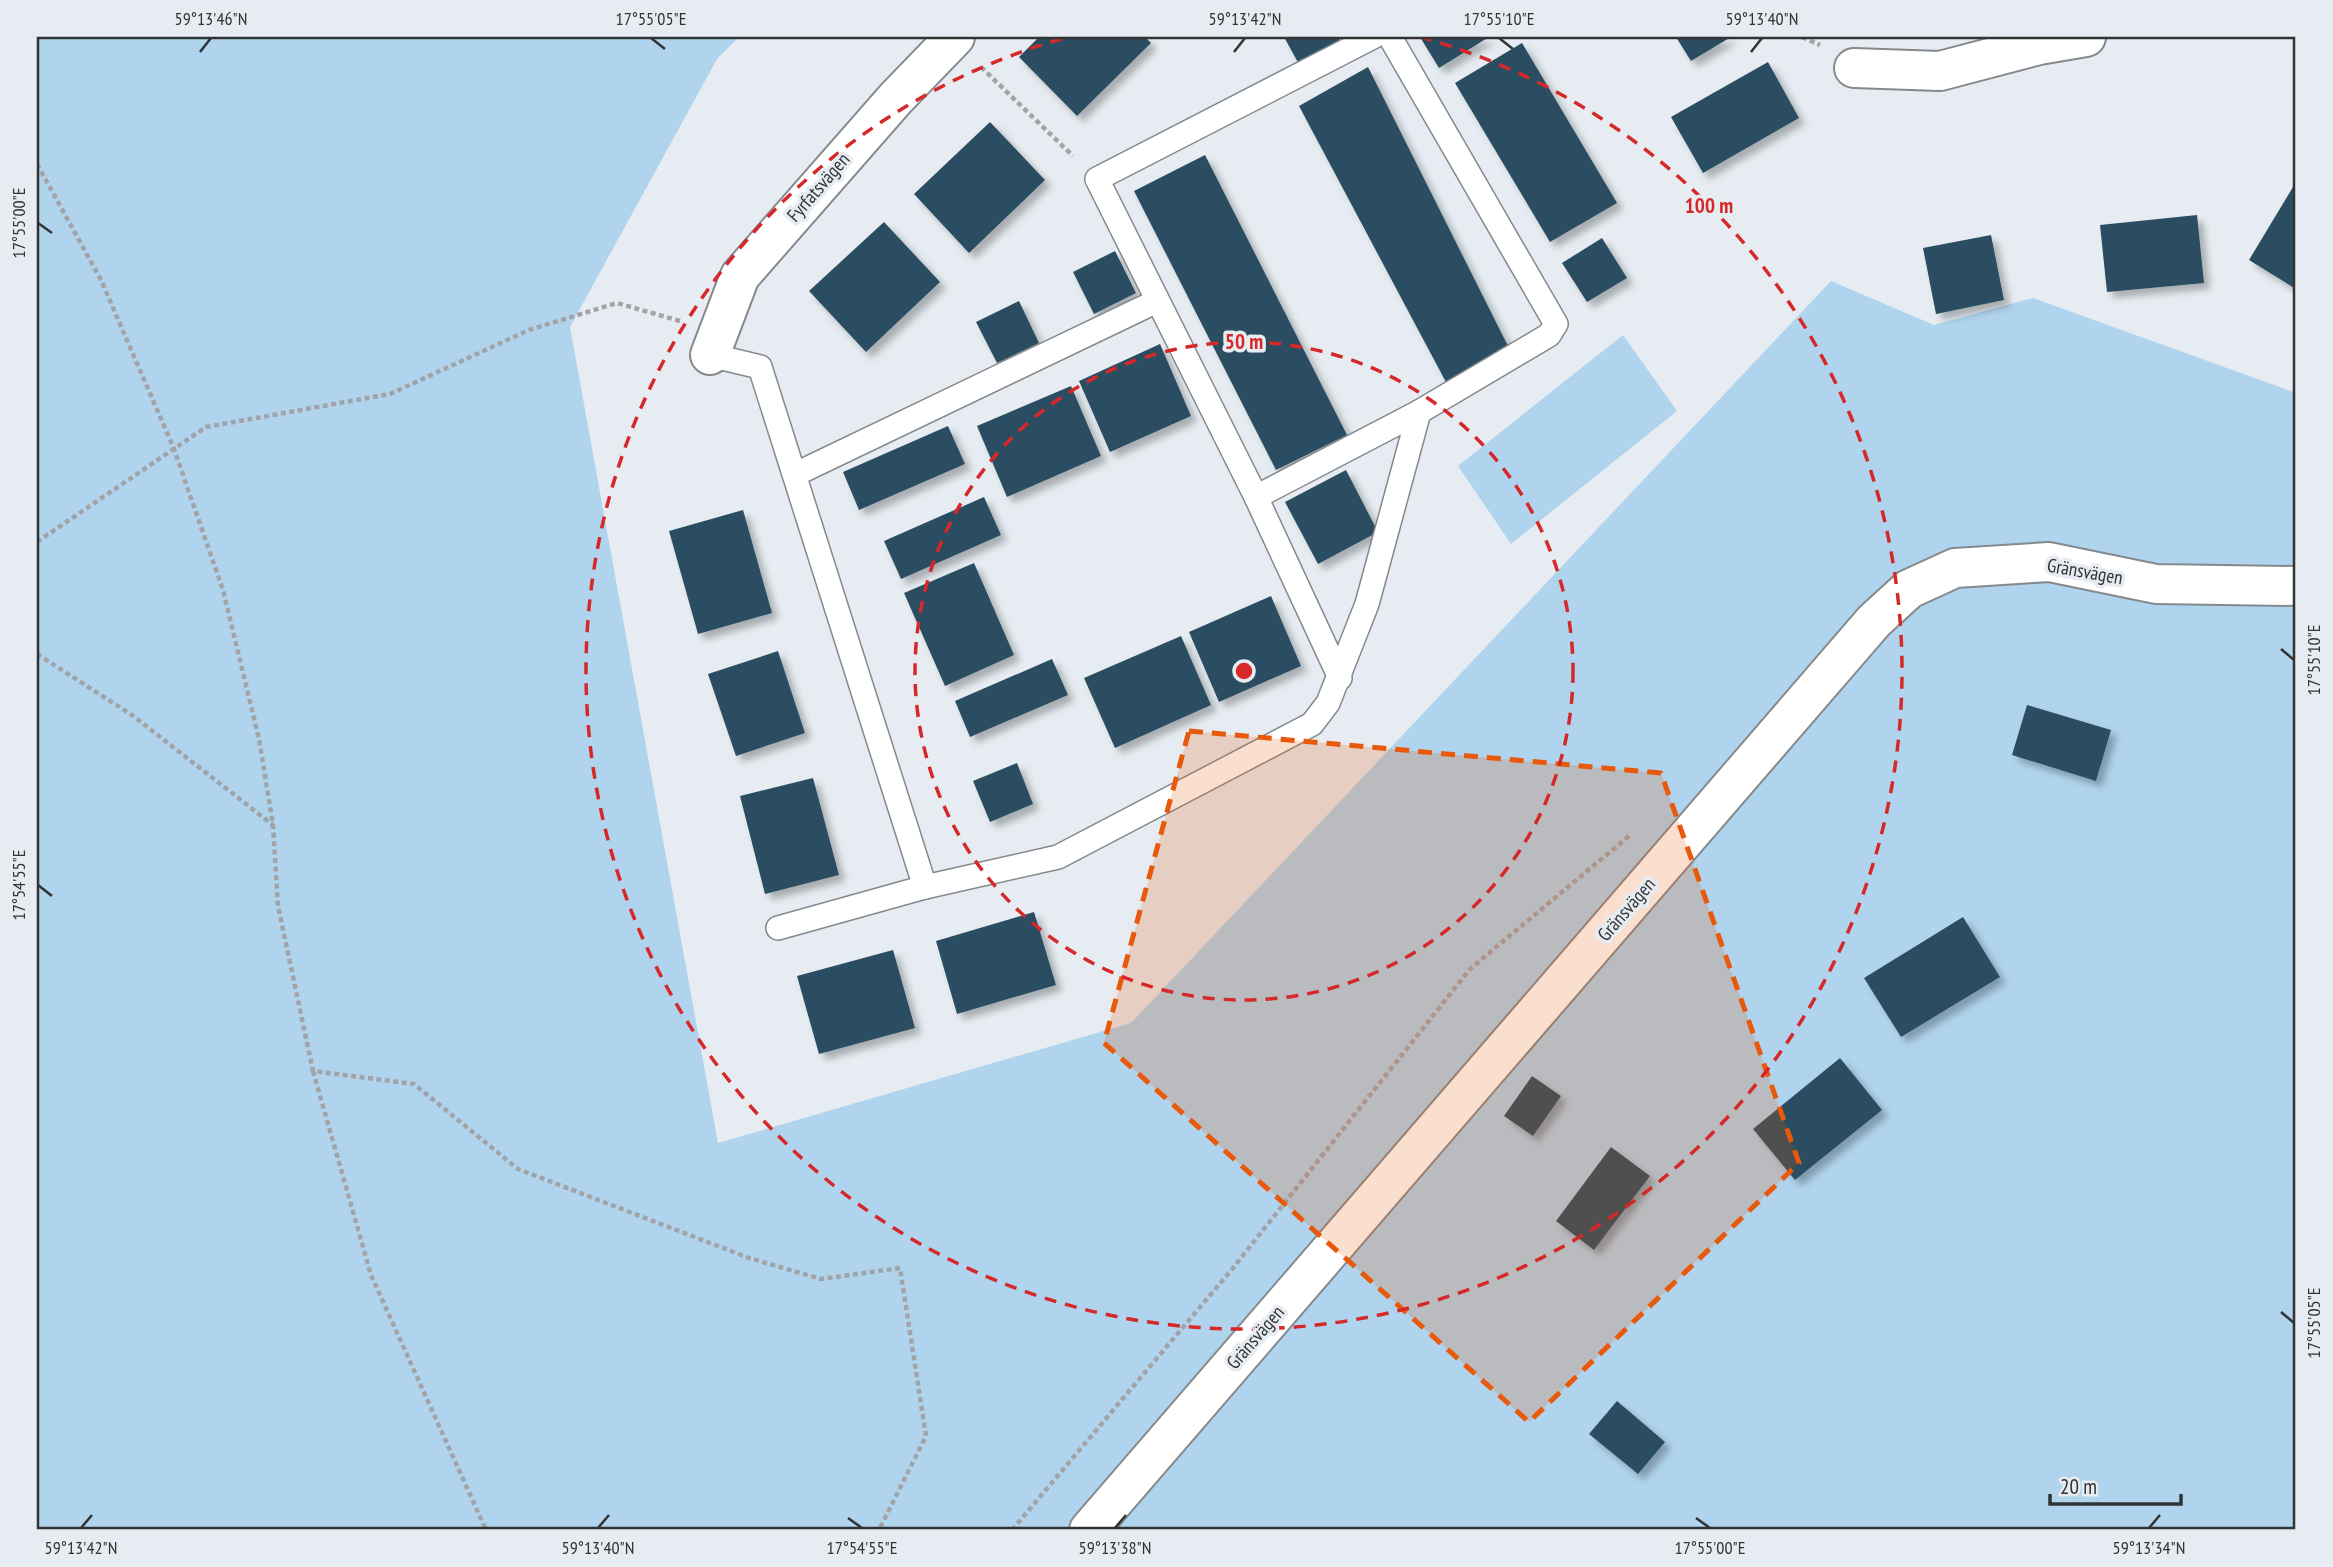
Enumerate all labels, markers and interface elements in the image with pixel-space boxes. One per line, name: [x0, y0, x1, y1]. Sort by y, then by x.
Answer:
text: 59°13'46"N: [175, 7, 247, 30]
text: 17°55'05"E: [616, 7, 686, 30]
text: 59°13'42"N: [1209, 7, 1281, 30]
text: 17°55'10"E: [1464, 7, 1534, 30]
text: 59°13'40"N: [1726, 7, 1798, 30]
street label: Fyrfatsvägen: [781, 148, 855, 226]
text: 17°55'00"E: [7, 188, 30, 258]
text: 100 m: [1685, 192, 1733, 219]
text: 50 m: [1225, 328, 1263, 355]
street label: Gränsvägen: [2045, 553, 2125, 589]
text: 17°55'10"E: [2302, 625, 2325, 695]
centre of rings: [1232, 659, 1256, 683]
text: 17°54'55"E: [7, 850, 30, 920]
street label: Gränsvägen: [1592, 872, 1660, 946]
text: 17°55'05"E: [2302, 1288, 2325, 1358]
street label: Gränsvägen: [1221, 1300, 1289, 1374]
scale bar: [2050, 1462, 2181, 1506]
text: 20 m: [2060, 1473, 2097, 1500]
text: 59°13'42"N: [45, 1536, 117, 1559]
text: 59°13'40"N: [562, 1536, 634, 1559]
text: 17°54'55"E: [827, 1536, 897, 1559]
text: 59°13'38"N: [1079, 1536, 1151, 1559]
text: 17°55'00"E: [1675, 1536, 1745, 1559]
text: 59°13'34"N: [2113, 1536, 2185, 1559]

